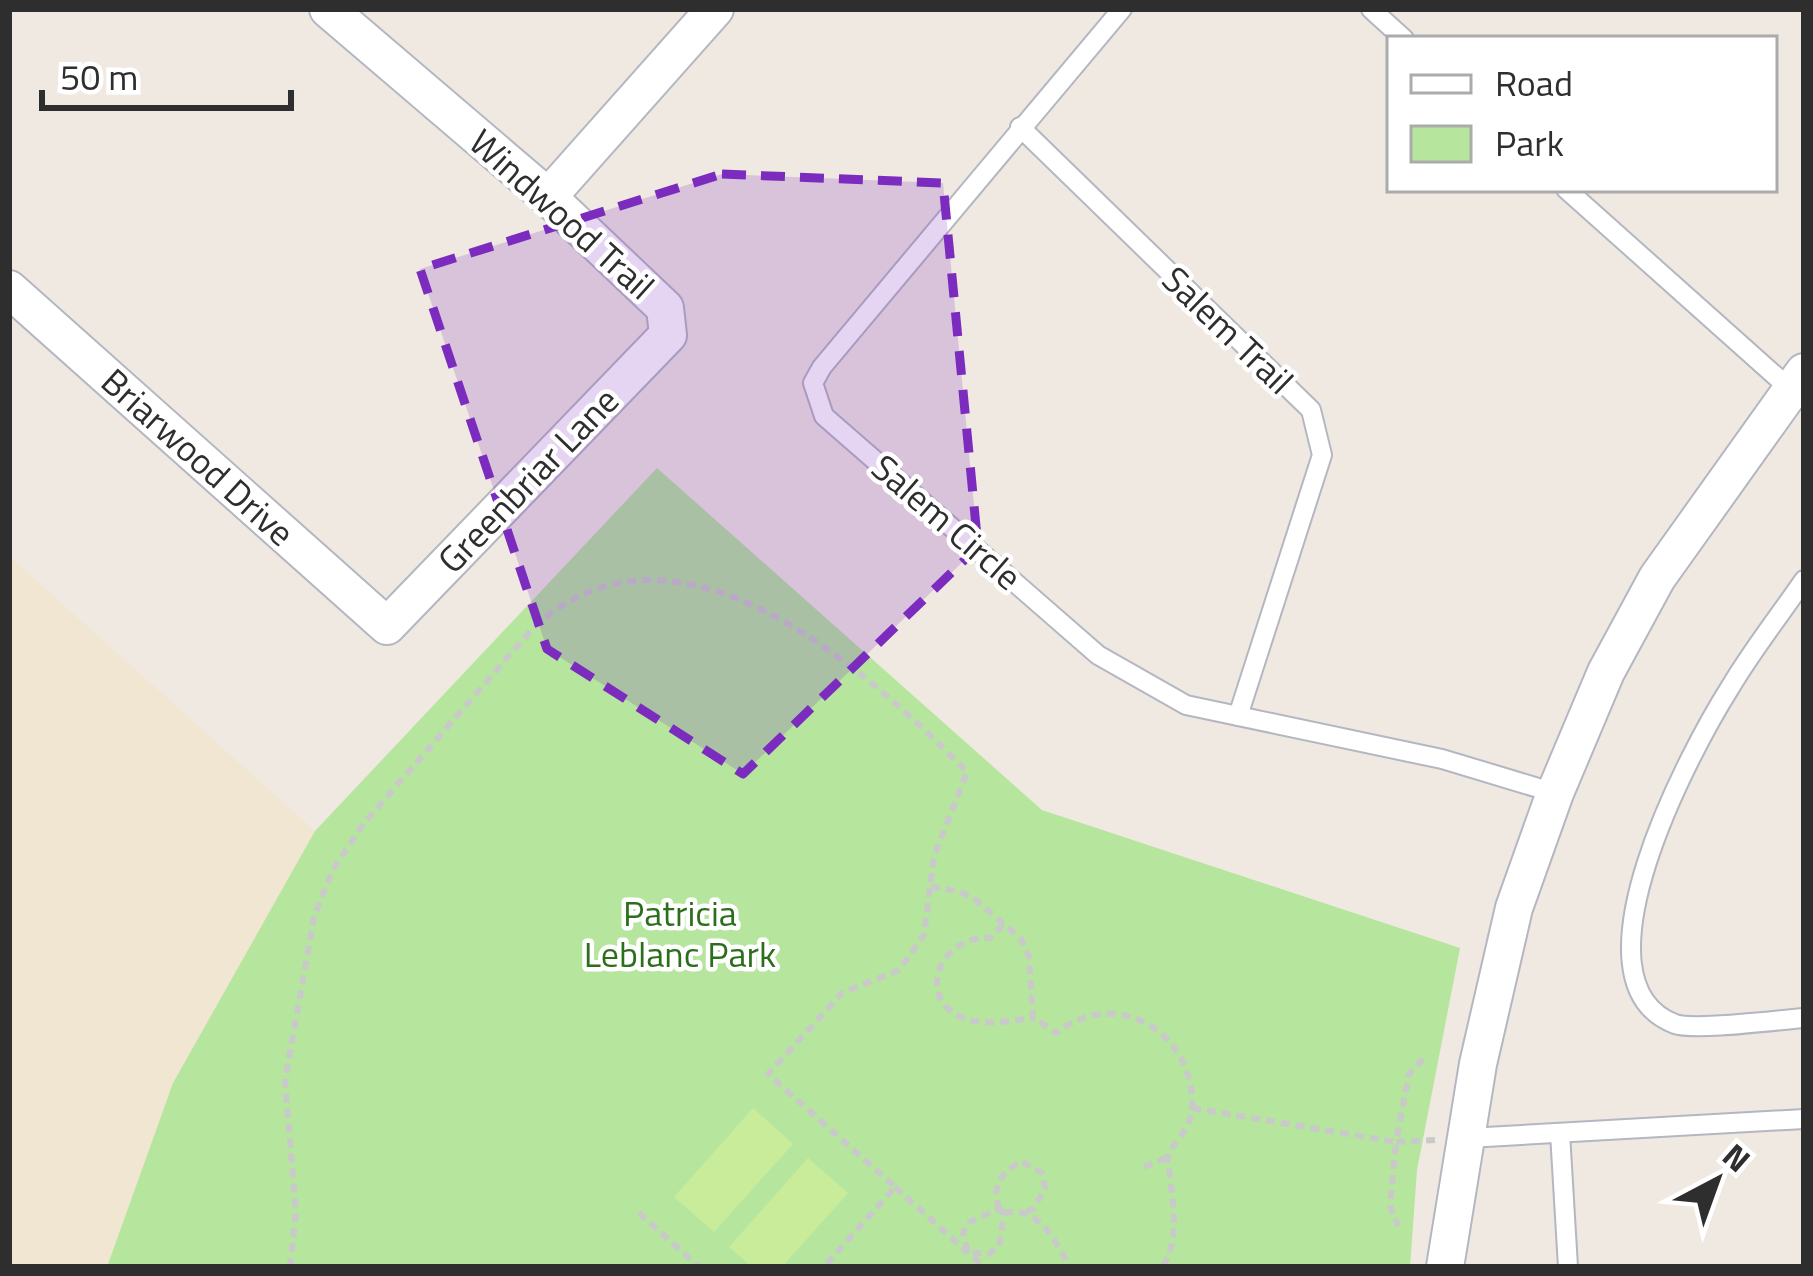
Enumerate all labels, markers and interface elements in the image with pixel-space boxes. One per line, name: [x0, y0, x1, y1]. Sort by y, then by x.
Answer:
scale bar: [42, 36, 291, 110]
legend: [1387, 36, 1777, 192]
text: 50 m: [60, 49, 138, 104]
text: Road: [1495, 55, 1573, 110]
street label: Windwood Trail: [457, 115, 667, 312]
text: Park: [1495, 115, 1564, 170]
street label: Salem Trail: [1150, 253, 1307, 407]
street label: Briarwood Drive: [89, 355, 307, 559]
street label: Greenbriar Lane: [424, 374, 631, 585]
street label: Salem Circle: [860, 441, 1035, 603]
park label: Patricia Leblanc Park: [584, 885, 776, 981]
north arrow: [1657, 1120, 1777, 1240]
text: N: [1712, 1131, 1762, 1184]

